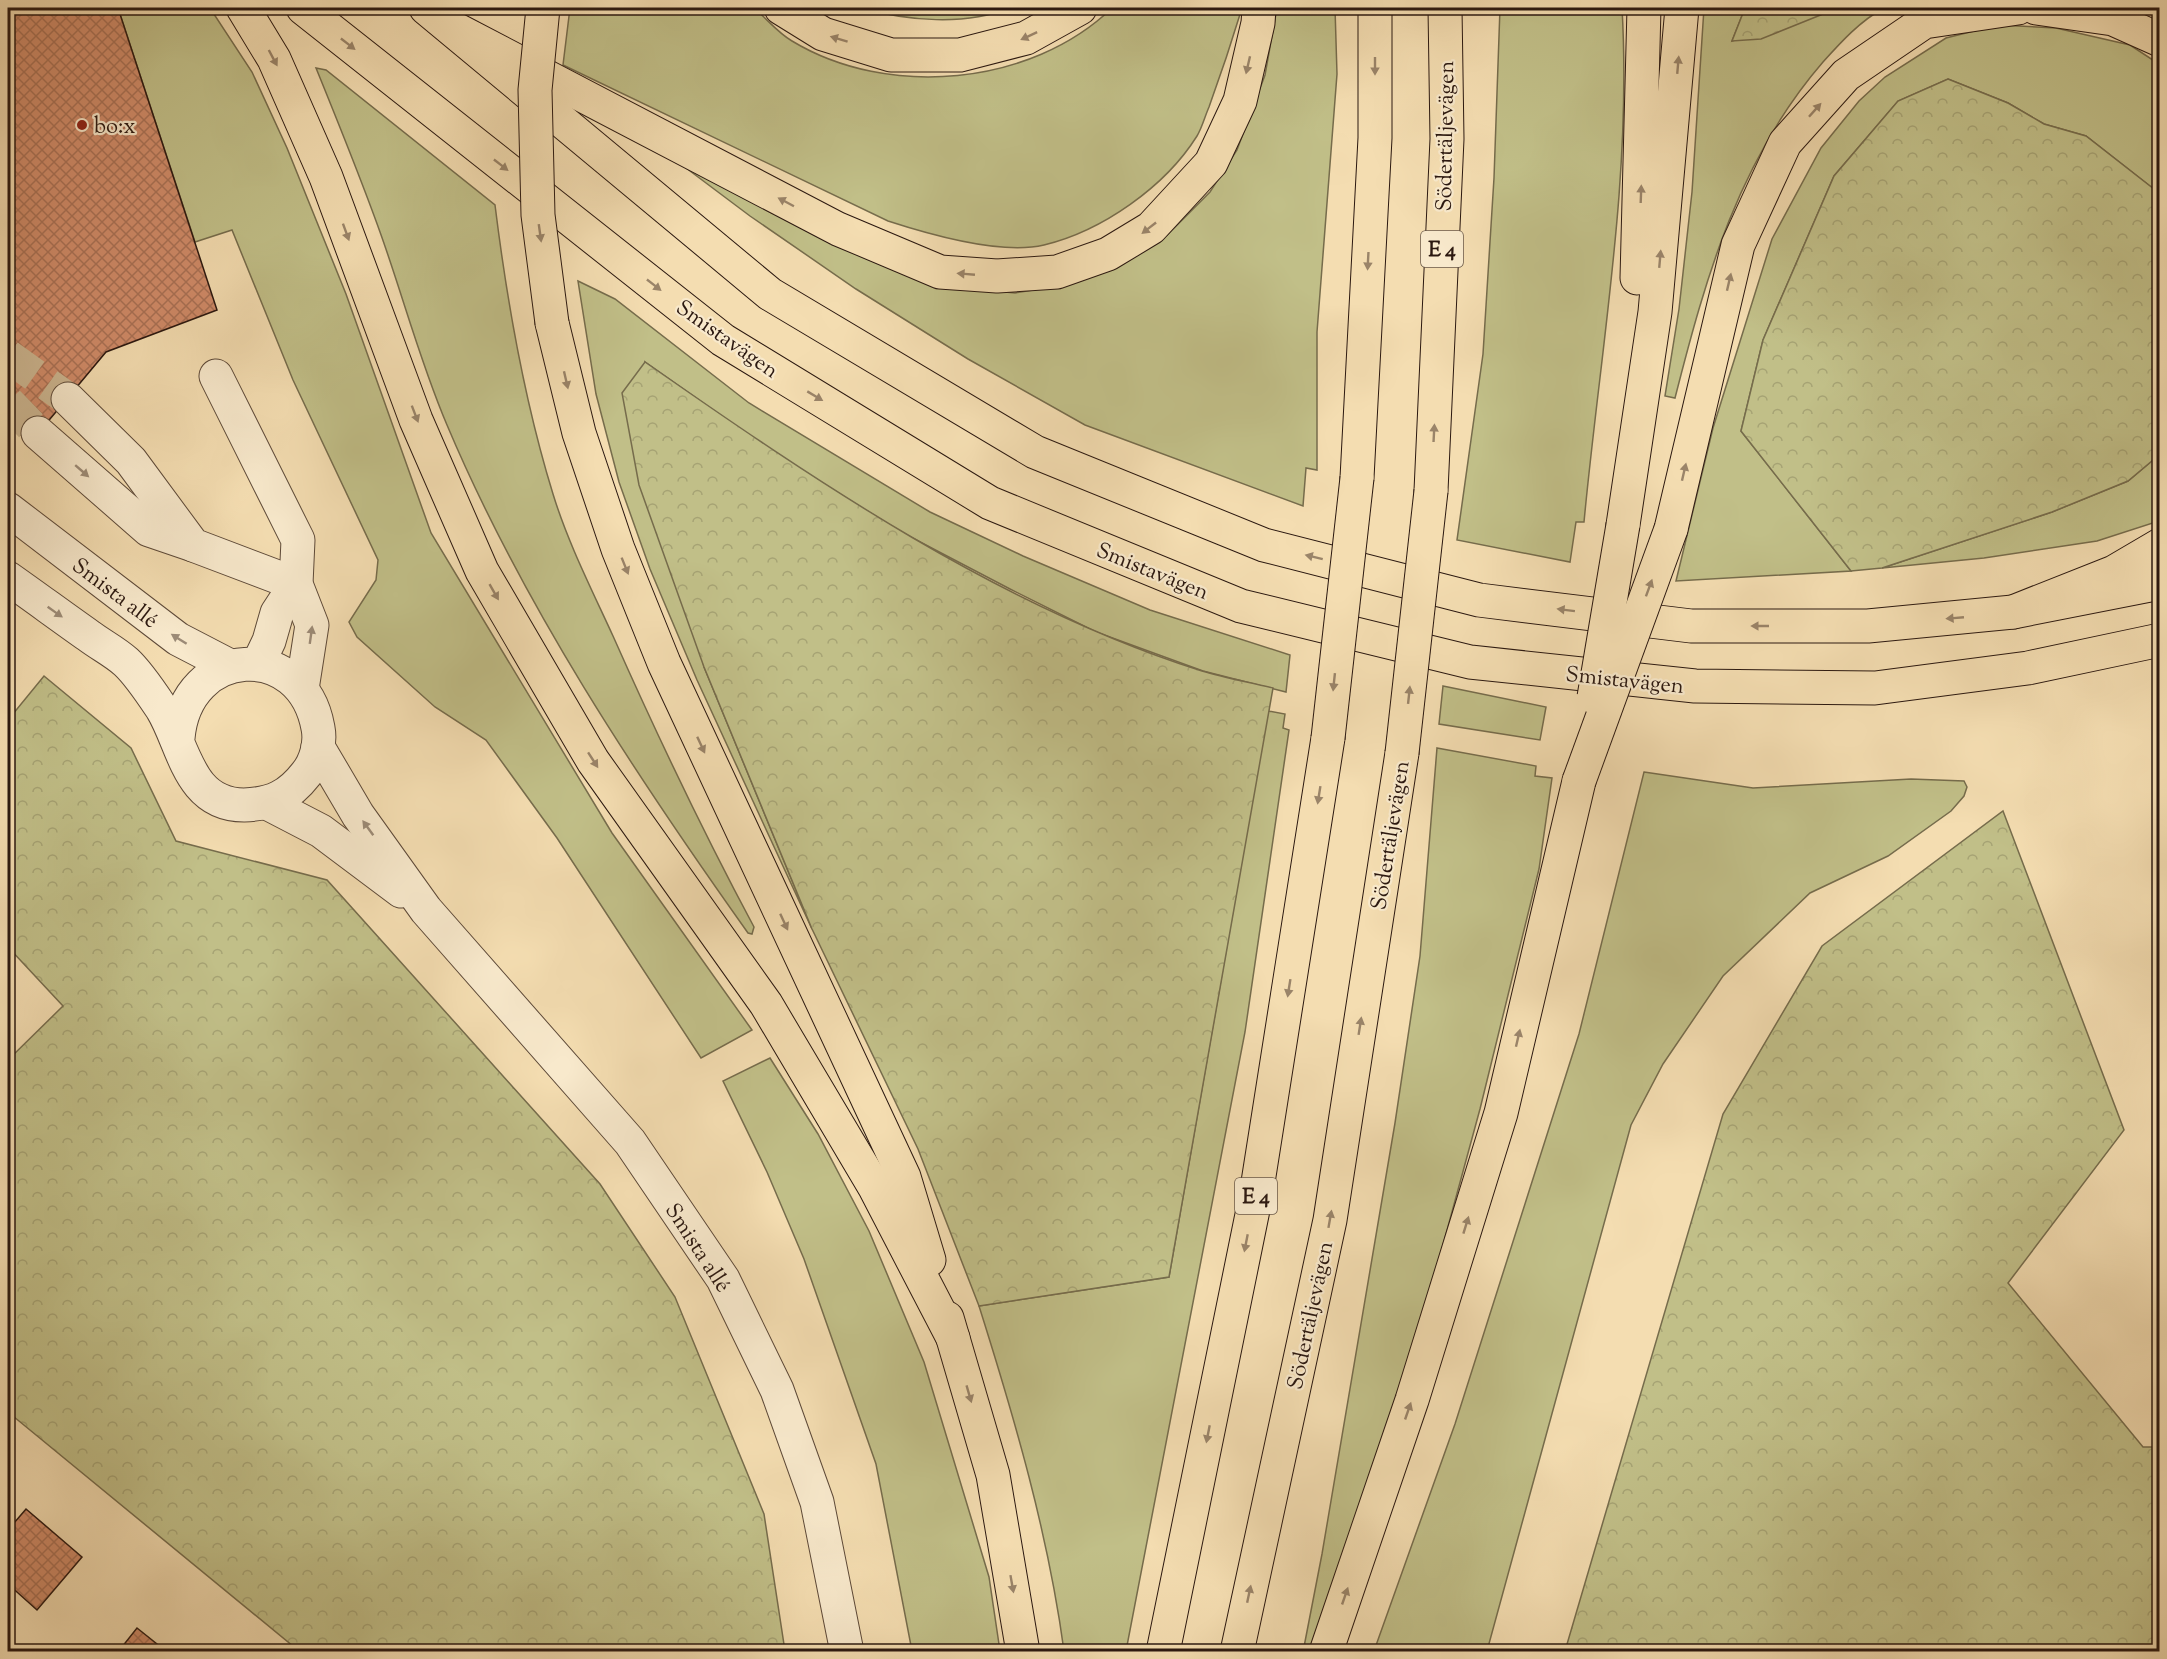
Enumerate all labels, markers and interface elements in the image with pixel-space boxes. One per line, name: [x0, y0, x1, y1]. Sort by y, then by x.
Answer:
one-way arrow: [1021, 31, 1038, 40]
one-way arrow: [830, 34, 848, 43]
one-way arrow: [341, 37, 356, 49]
one-way arrow: [268, 50, 278, 67]
one-way arrow: [1243, 56, 1253, 74]
one-way arrow: [1370, 56, 1380, 75]
one-way arrow: [1673, 56, 1683, 75]
street label: Södertäljevägen: [1430, 60, 1464, 212]
one-way arrow: [1808, 102, 1822, 117]
place label: bo:x: [94, 112, 136, 144]
marker: bo:x: [75, 118, 89, 132]
one-way arrow: [494, 158, 509, 170]
one-way arrow: [1636, 185, 1645, 204]
one-way arrow: [777, 197, 794, 207]
one-way arrow: [1141, 221, 1157, 234]
one-way arrow: [342, 223, 352, 241]
one-way arrow: [536, 224, 545, 243]
road number: E 4: [1421, 231, 1463, 267]
one-way arrow: [1655, 250, 1665, 269]
one-way arrow: [1364, 251, 1373, 270]
one-way arrow: [956, 269, 975, 279]
one-way arrow: [1725, 273, 1735, 291]
one-way arrow: [647, 279, 662, 291]
street label: Smistavägen: [668, 293, 784, 388]
one-way arrow: [562, 371, 571, 390]
one-way arrow: [807, 390, 823, 401]
one-way arrow: [410, 406, 420, 424]
one-way arrow: [1429, 423, 1438, 442]
one-way arrow: [1680, 462, 1690, 481]
one-way arrow: [75, 464, 90, 478]
street label: Smistavägen: [1091, 536, 1213, 610]
street label: Smista allé: [64, 551, 164, 638]
one-way arrow: [1305, 552, 1323, 562]
one-way arrow: [620, 557, 630, 575]
one-way arrow: [1645, 579, 1655, 597]
one-way arrow: [489, 584, 500, 600]
one-way arrow: [47, 606, 63, 618]
one-way arrow: [1557, 606, 1576, 615]
one-way arrow: [1945, 613, 1964, 623]
one-way arrow: [1751, 621, 1770, 631]
one-way arrow: [306, 626, 315, 645]
one-way arrow: [171, 633, 187, 644]
street label: Smistavägen: [1564, 660, 1685, 704]
one-way arrow: [1330, 673, 1339, 692]
one-way arrow: [1404, 685, 1413, 704]
one-way arrow: [697, 736, 707, 754]
one-way arrow: [587, 752, 599, 768]
street label: Södertäljevägen: [1364, 759, 1420, 912]
one-way arrow: [1315, 786, 1324, 805]
one-way arrow: [362, 821, 374, 837]
one-way arrow: [779, 913, 788, 930]
one-way arrow: [1284, 979, 1293, 998]
one-way arrow: [1355, 1017, 1364, 1036]
one-way arrow: [1514, 1028, 1524, 1047]
road number: E 4: [1235, 1178, 1277, 1214]
street label: Smista allé: [656, 1198, 737, 1300]
one-way arrow: [1326, 1209, 1335, 1228]
one-way arrow: [1462, 1216, 1471, 1234]
one-way arrow: [1241, 1233, 1251, 1252]
street label: Södertäljevägen: [1281, 1239, 1343, 1393]
one-way arrow: [965, 1385, 974, 1403]
one-way arrow: [1403, 1402, 1413, 1420]
one-way arrow: [1202, 1424, 1212, 1443]
one-way arrow: [1008, 1574, 1017, 1593]
one-way arrow: [1245, 1585, 1254, 1604]
one-way arrow: [1341, 1587, 1351, 1605]

